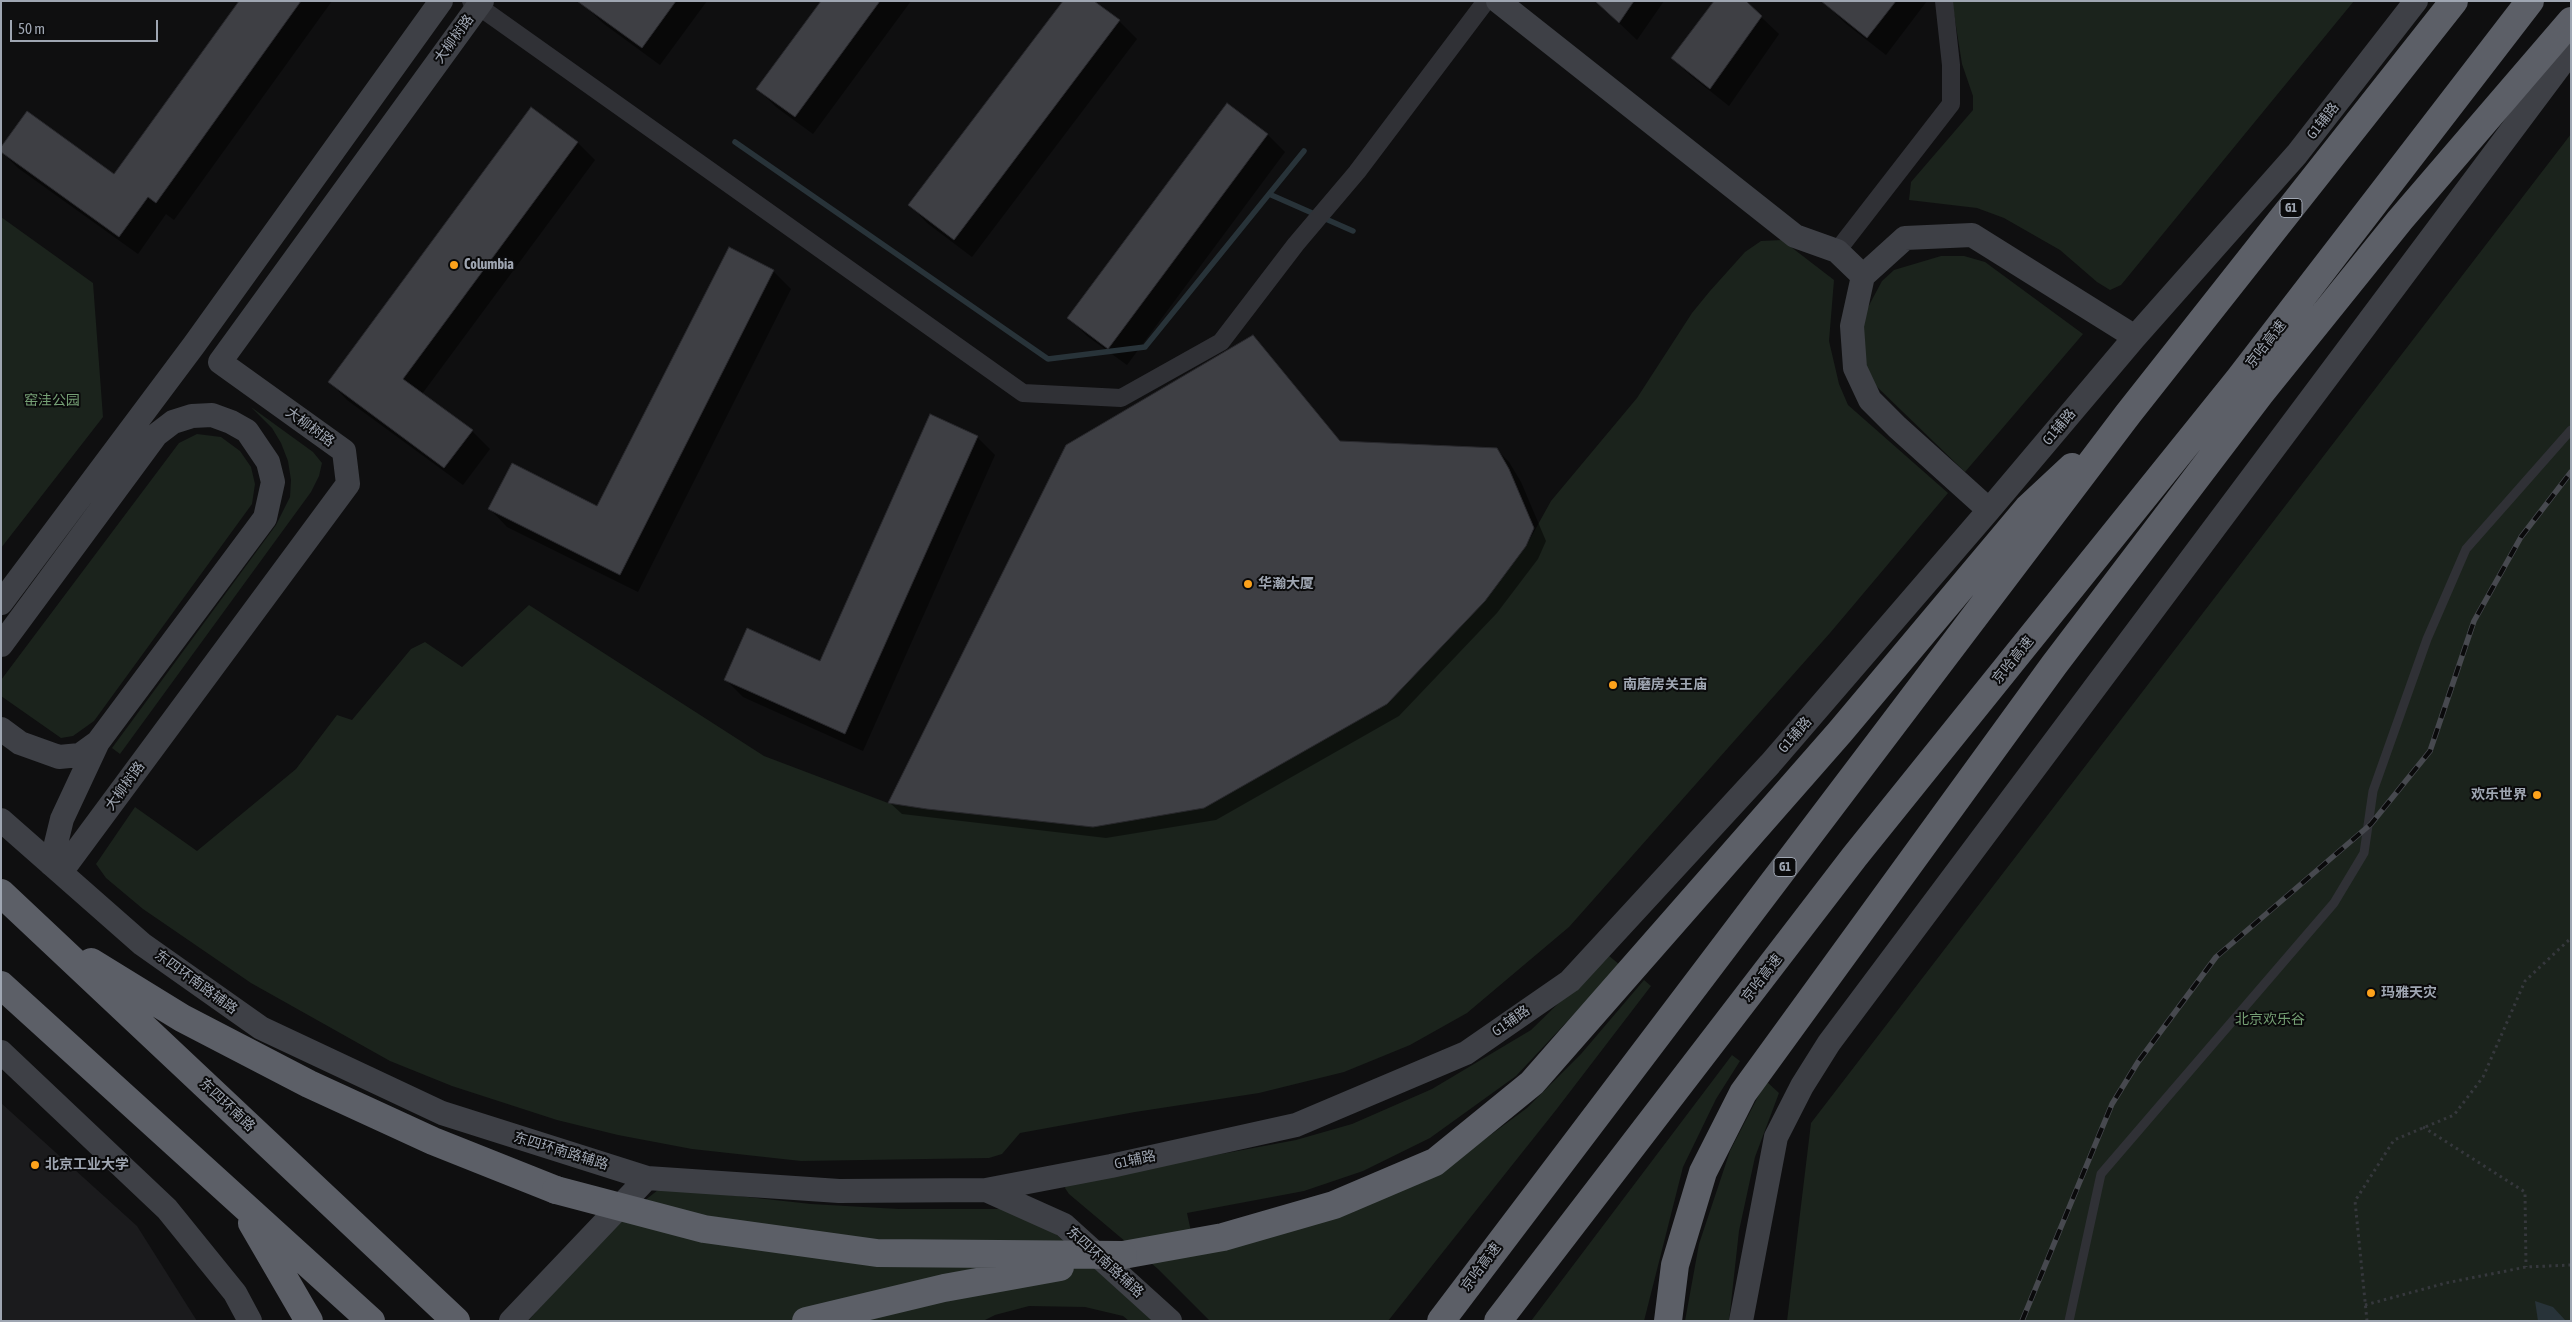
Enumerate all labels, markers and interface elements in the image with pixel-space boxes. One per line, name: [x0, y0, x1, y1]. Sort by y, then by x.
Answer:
scale bar: [12, 10, 160, 42]
street label: 大柳树路: [431, 11, 477, 67]
text: 50 m: [18, 20, 45, 37]
street label: G1辅路: [2303, 99, 2343, 143]
road number: G1: [2280, 198, 2302, 218]
place label: Columbia: [464, 257, 514, 273]
marker: Columbia: [448, 259, 460, 271]
street label: 京哈高速: [2242, 317, 2290, 371]
park label: 窑洼公园: [24, 393, 80, 409]
street label: 大柳树路: [282, 404, 338, 450]
street label: G1辅路: [2039, 406, 2079, 448]
place label: 华瀚大厦: [1258, 576, 1314, 592]
marker: 华瀚大厦: [1242, 578, 1254, 590]
street label: 京哈高速: [1989, 633, 2037, 687]
place label: 南磨房关王庙: [1623, 677, 1707, 693]
marker: 南磨房关王庙: [1607, 679, 1619, 691]
street label: G1辅路: [1775, 714, 1815, 756]
street label: 大柳树路: [102, 758, 148, 814]
place label: 欢乐世界: [2471, 787, 2527, 803]
marker: 欢乐世界: [2531, 789, 2543, 801]
road number: G1: [1774, 858, 1796, 876]
street label: 东四环南路辅路: [151, 946, 241, 1018]
street label: 京哈高速: [1738, 951, 1786, 1005]
place label: 玛雅天灾: [2381, 985, 2437, 1001]
marker: 玛雅天灾: [2365, 987, 2377, 999]
street label: G1辅路: [1489, 1002, 1533, 1040]
park label: 北京欢乐谷: [2235, 1012, 2305, 1028]
street label: 东四环南路: [196, 1075, 258, 1135]
street label: 东四环南路辅路: [512, 1129, 610, 1173]
street label: G1辅路: [1113, 1147, 1157, 1173]
place label: 北京工业大学: [45, 1157, 129, 1173]
marker: 北京工业大学: [29, 1159, 41, 1171]
street label: 东四环南路辅路: [1063, 1223, 1147, 1301]
street label: 京哈高速: [1457, 1240, 1505, 1294]

